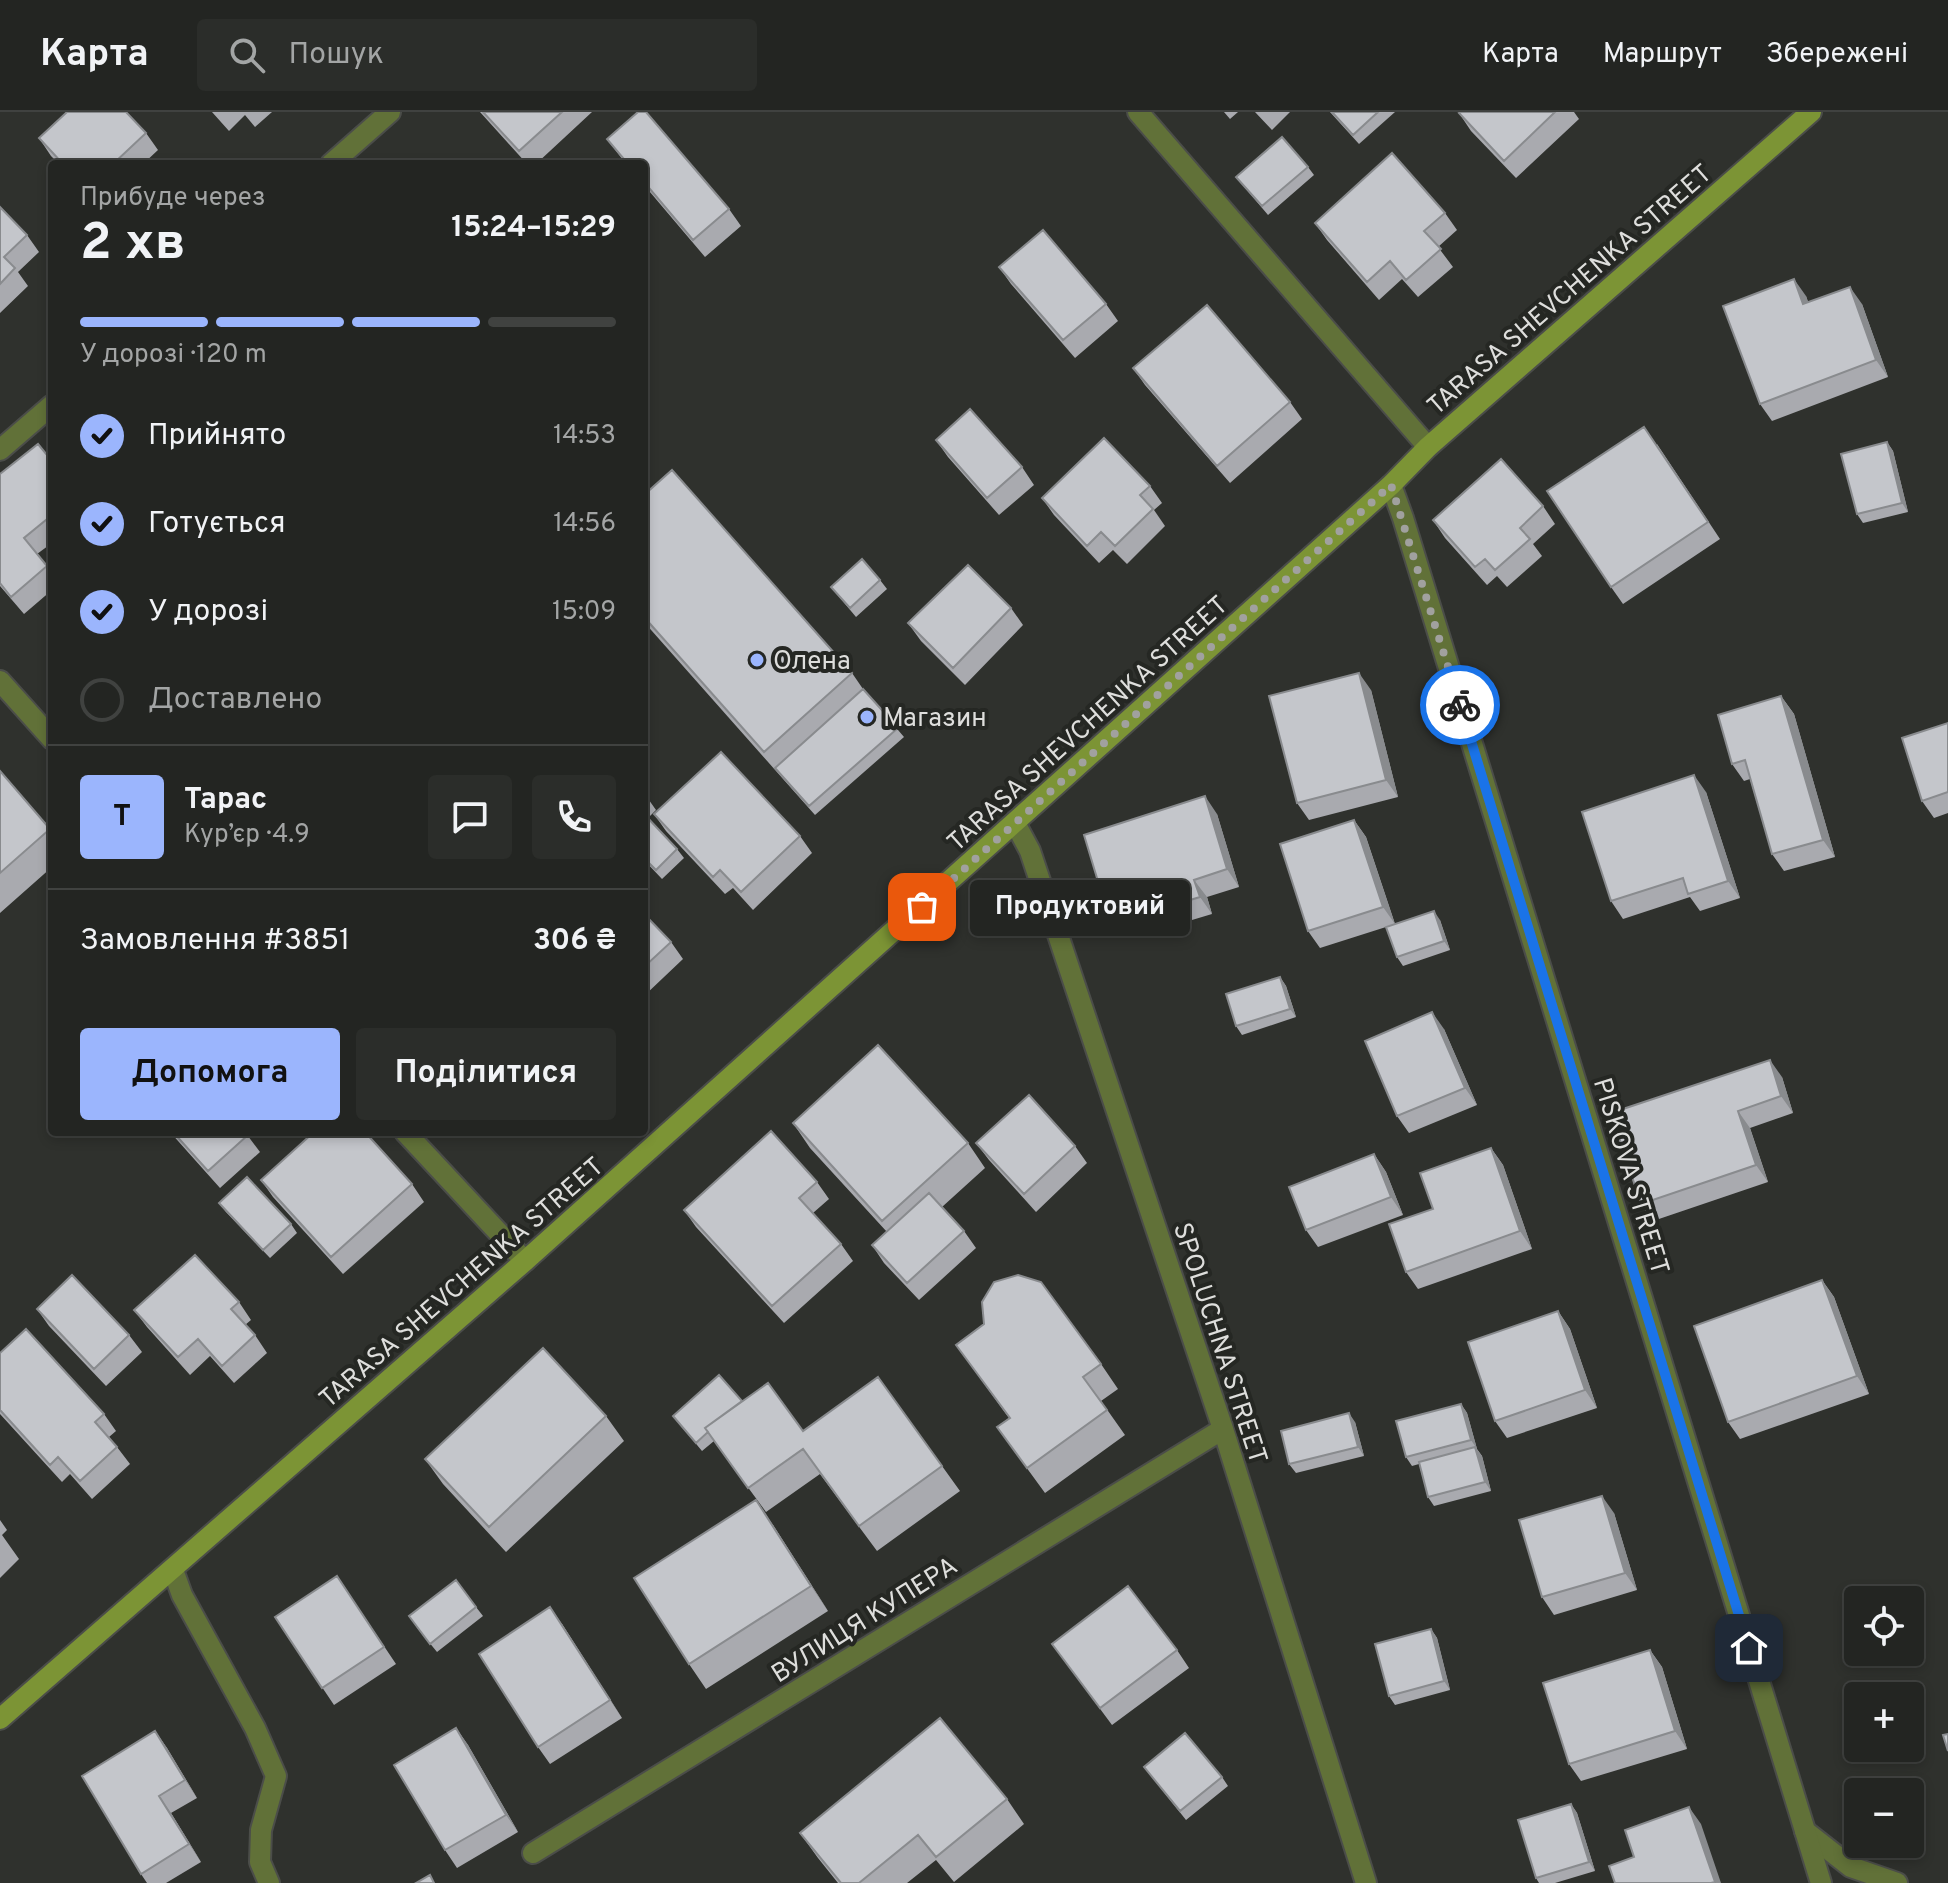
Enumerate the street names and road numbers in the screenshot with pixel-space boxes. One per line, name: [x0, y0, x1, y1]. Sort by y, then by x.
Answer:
street label: TARASA SHEVCHENKA STREET: [1421, 158, 1720, 424]
street label: TARASA SHEVCHENKA STREET: [941, 590, 1236, 860]
street label: PISKOVA STREET: [1584, 1074, 1675, 1279]
street label: TARASA SHEVCHENKA STREET: [313, 1151, 612, 1417]
street label: SPOLUCHNA STREET: [1164, 1219, 1273, 1469]
street label: ВУЛИЦЯ КУПЕРА: [766, 1551, 965, 1692]

